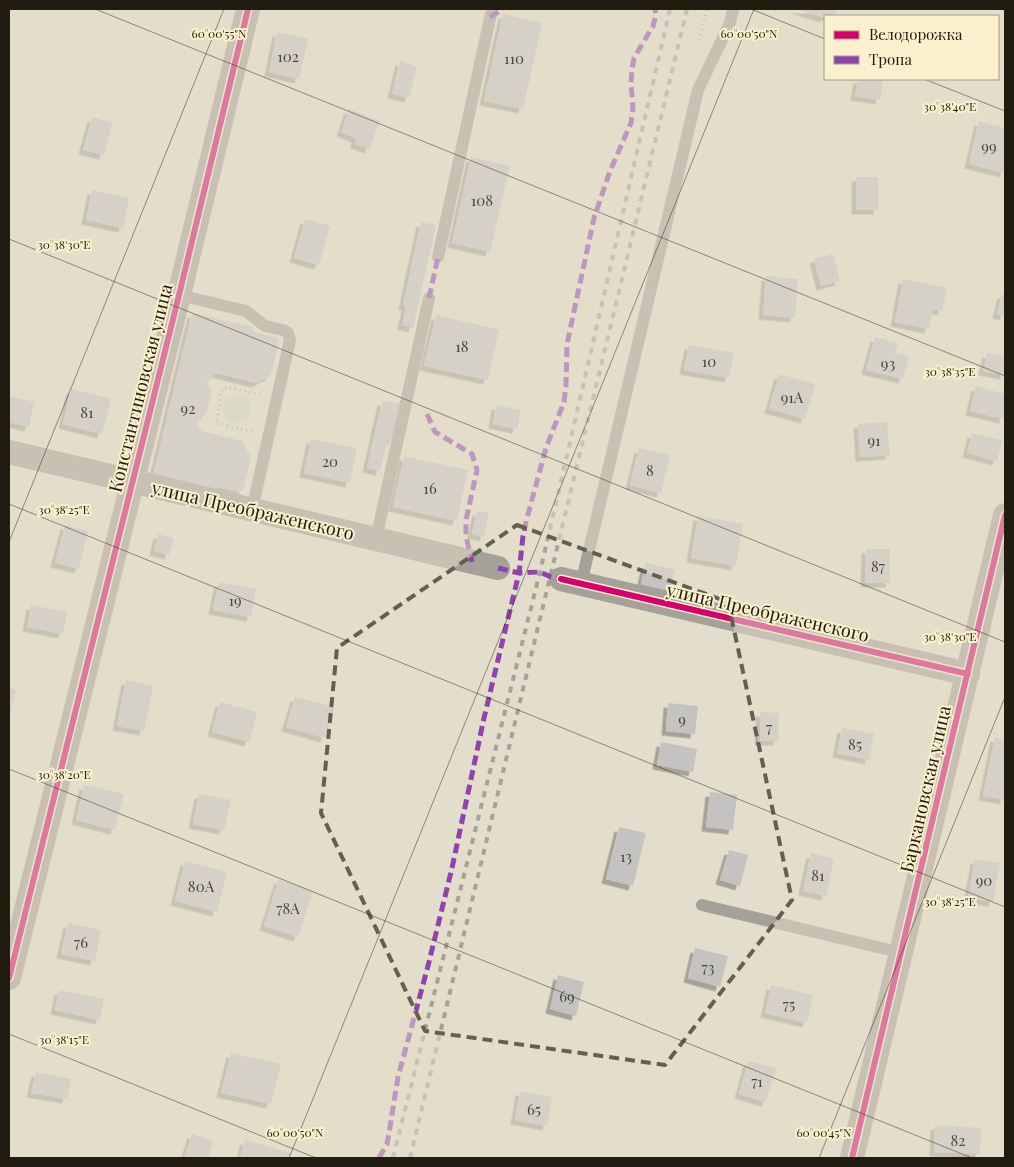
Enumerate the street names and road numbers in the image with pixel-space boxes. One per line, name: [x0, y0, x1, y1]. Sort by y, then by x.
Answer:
street label: Константиновская улица: [102, 281, 178, 495]
street label: улица Преображенского: [148, 475, 357, 545]
street label: улица Преображенского: [663, 577, 872, 647]
street label: Баркановская улица: [894, 703, 956, 875]

